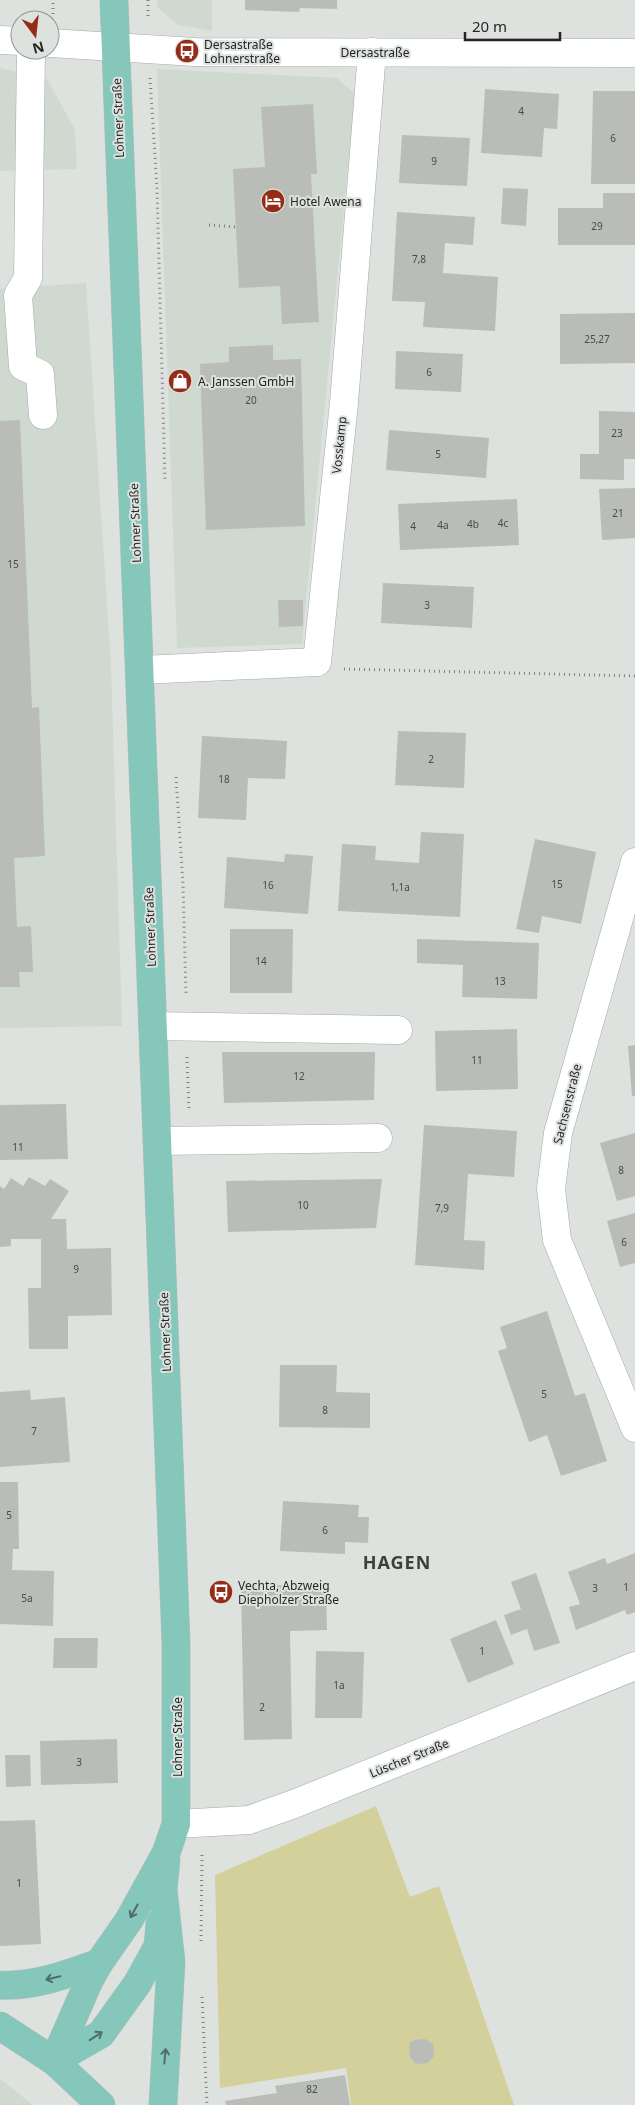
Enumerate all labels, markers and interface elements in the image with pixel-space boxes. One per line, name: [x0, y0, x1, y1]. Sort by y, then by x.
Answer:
north arrow: [10, 10, 60, 60]
scale bar: [465, 10, 560, 42]
text: 20 m: [472, 16, 507, 36]
place label: Dersastraße Lohnerstraße: [204, 36, 280, 67]
text: N: [31, 37, 46, 59]
bus stop icon: Dersastraße Lohnerstraße: [174, 38, 200, 64]
street label: Dersastraße: [341, 44, 410, 61]
street label: Lohner Straße: [108, 78, 128, 158]
house number: 4: [518, 104, 524, 118]
house number: 6: [610, 131, 616, 145]
house number: 9: [431, 154, 437, 168]
hotel icon: Hotel Awena: [260, 188, 286, 214]
place label: Hotel Awena: [290, 193, 362, 210]
house number: 29: [591, 219, 603, 233]
house number: 7,8: [412, 252, 426, 266]
house number: 25,27: [584, 332, 610, 346]
house number: 6: [426, 365, 432, 379]
shop icon: A. Janssen GmbH: [167, 368, 193, 394]
place label: A. Janssen GmbH: [198, 373, 294, 390]
house number: 20: [245, 393, 257, 407]
street label: Vosskamp: [328, 416, 350, 474]
house number: 23: [611, 426, 623, 440]
house number: 5: [435, 447, 441, 461]
street label: Lohner Straße: [125, 483, 145, 563]
house number: 21: [612, 506, 624, 520]
house number: 4c: [498, 516, 508, 530]
house number: 4b: [467, 517, 479, 531]
house number: 4a: [437, 518, 449, 532]
house number: 4: [410, 519, 416, 533]
house number: 15: [7, 557, 19, 571]
house number: 3: [424, 598, 430, 612]
house number: 2: [428, 752, 434, 766]
house number: 18: [218, 772, 230, 786]
house number: 15: [551, 877, 563, 891]
house number: 16: [262, 878, 274, 892]
house number: 1,1a: [390, 880, 410, 894]
street label: Lohner Straße: [140, 887, 160, 967]
house number: 14: [255, 954, 267, 968]
house number: 13: [494, 974, 506, 988]
house number: 11: [471, 1053, 483, 1067]
street label: Sachsenstraße: [549, 1062, 585, 1146]
house number: 12: [293, 1069, 305, 1083]
house number: 11: [12, 1140, 24, 1154]
house number: 8: [618, 1163, 624, 1177]
house number: 10: [297, 1198, 309, 1212]
house number: 7,9: [435, 1201, 449, 1215]
house number: 6: [621, 1235, 627, 1249]
house number: 9: [73, 1262, 79, 1276]
street label: Lohner Straße: [155, 1292, 175, 1372]
house number: 5: [541, 1387, 547, 1401]
house number: 8: [322, 1403, 328, 1417]
house number: 7: [31, 1424, 37, 1438]
house number: 5: [6, 1508, 12, 1522]
house number: 6: [322, 1523, 328, 1537]
district label: HAGEN: [363, 1550, 431, 1574]
place label: Vechta, Abzweig Diepholzer Straße: [238, 1577, 339, 1608]
bus stop icon: Vechta, Abzweig Diepholzer Straße: [208, 1579, 234, 1605]
house number: 1: [623, 1580, 629, 1594]
house number: 3: [592, 1581, 598, 1595]
house number: 5a: [21, 1591, 33, 1605]
house number: 1: [479, 1644, 485, 1658]
house number: 1a: [333, 1678, 345, 1692]
street label: Lohner Straße: [169, 1697, 186, 1777]
house number: 2: [259, 1700, 265, 1714]
street label: Lüscher Straße: [367, 1734, 451, 1782]
house number: 3: [76, 1755, 82, 1769]
house number: 1: [16, 1876, 22, 1890]
one-way arrow: [129, 1903, 138, 1918]
one-way arrow: [45, 1974, 61, 1983]
one-way arrow: [88, 2031, 102, 2041]
one-way arrow: [160, 2049, 169, 2065]
house number: 82: [306, 2082, 318, 2096]

